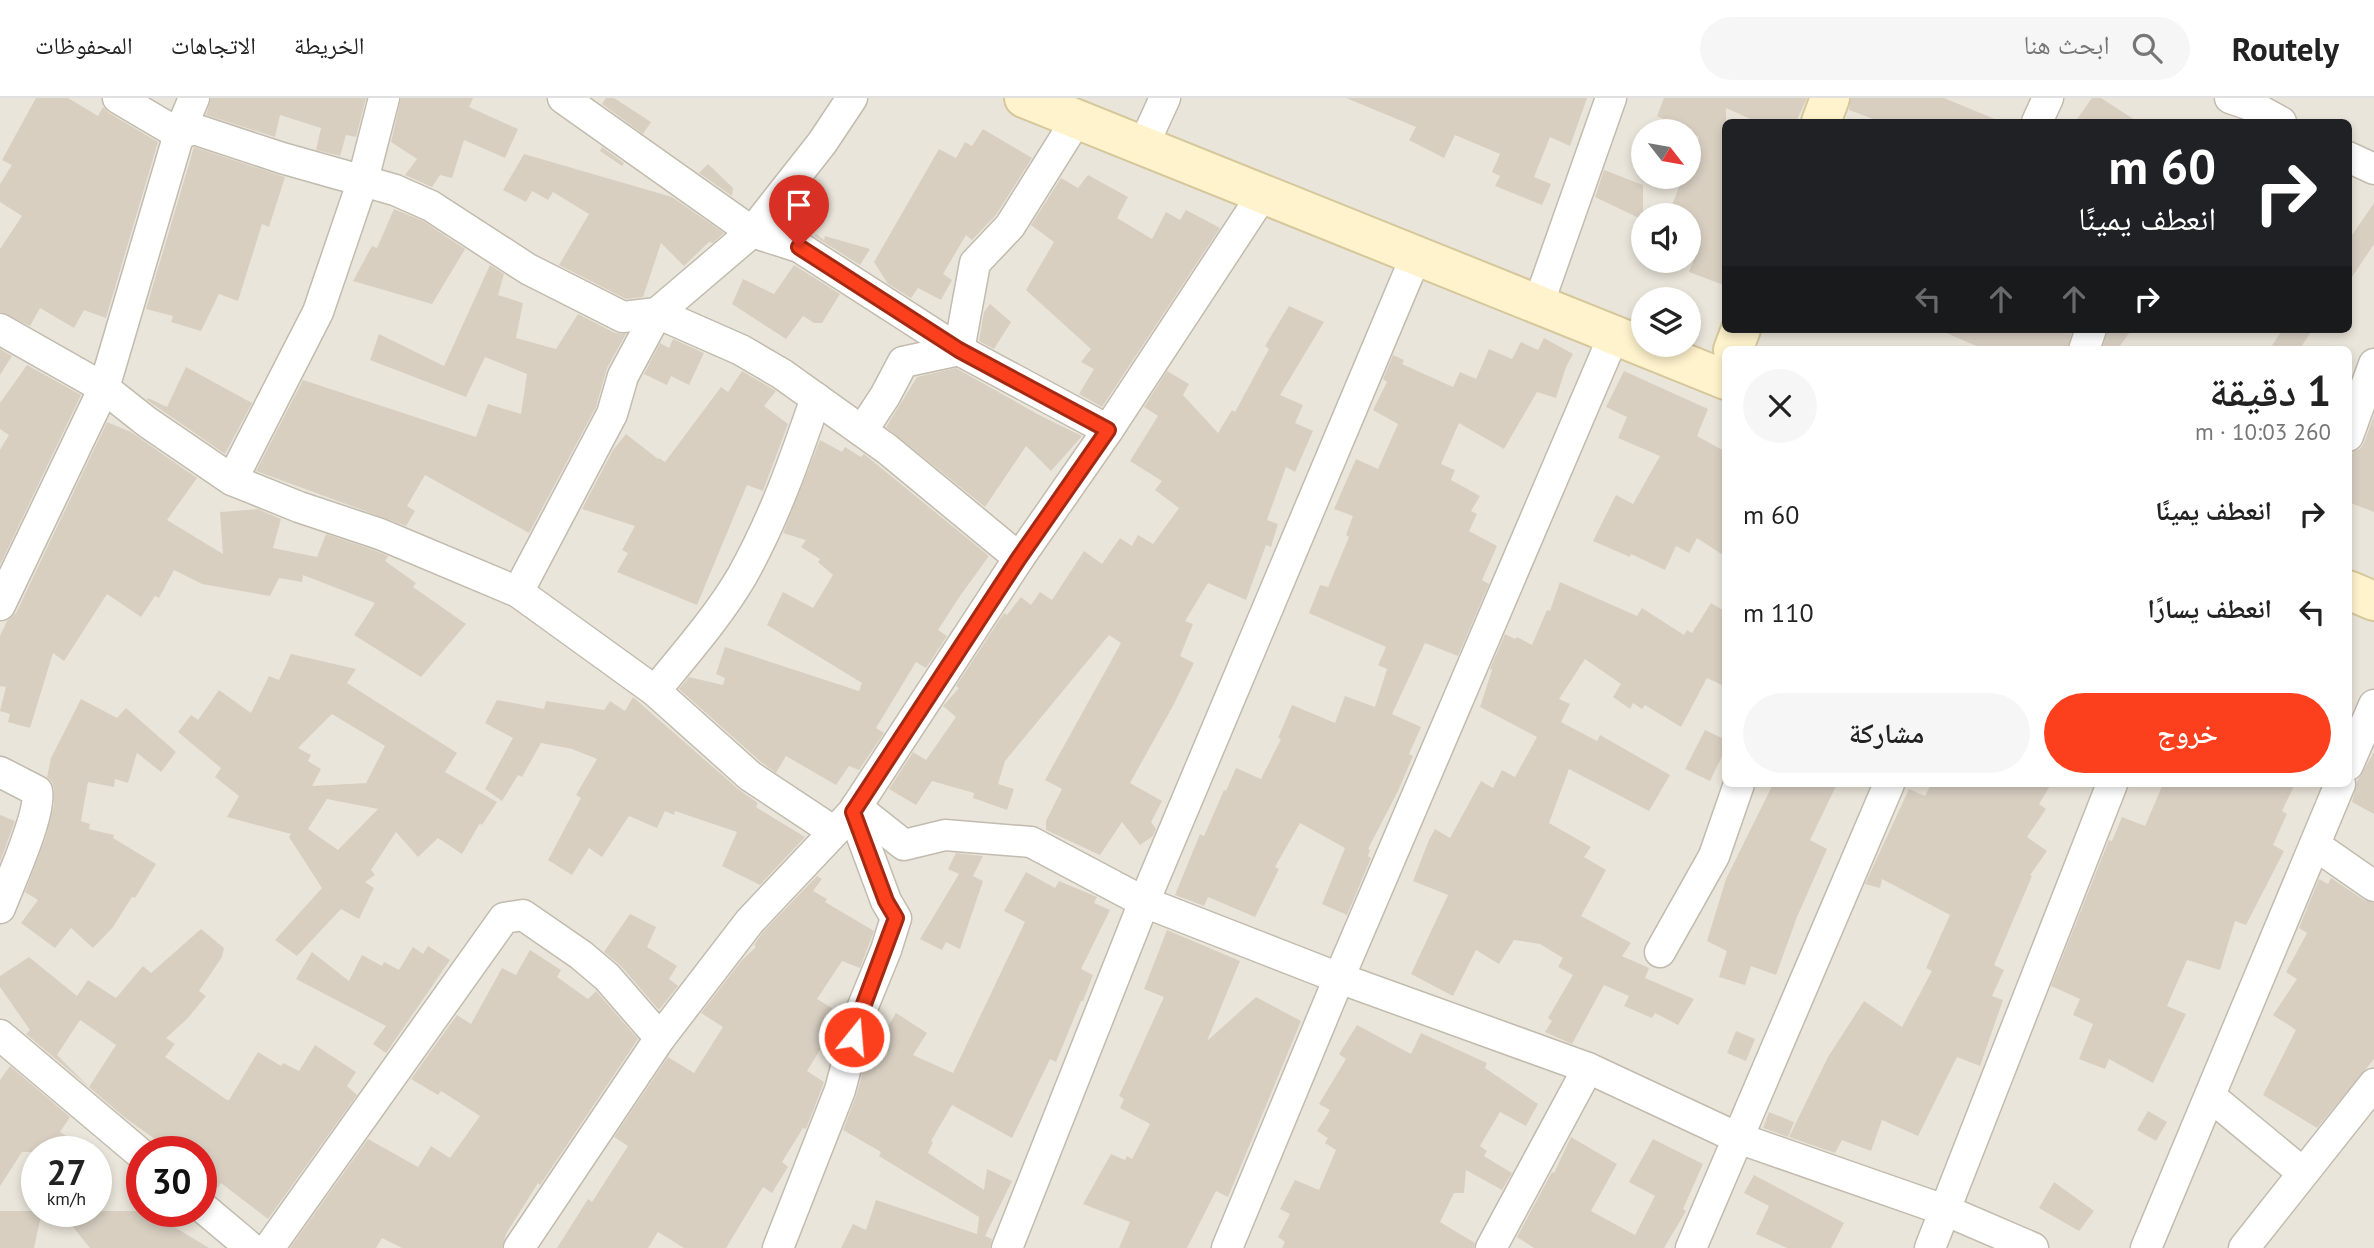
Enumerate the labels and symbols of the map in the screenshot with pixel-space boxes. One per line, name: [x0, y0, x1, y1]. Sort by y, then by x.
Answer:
north arrow: [1631, 119, 1701, 189]
pin: [769, 175, 829, 247]
position arrow: [817, 1000, 891, 1074]
speed limit sign: 30: [126, 1136, 217, 1227]

